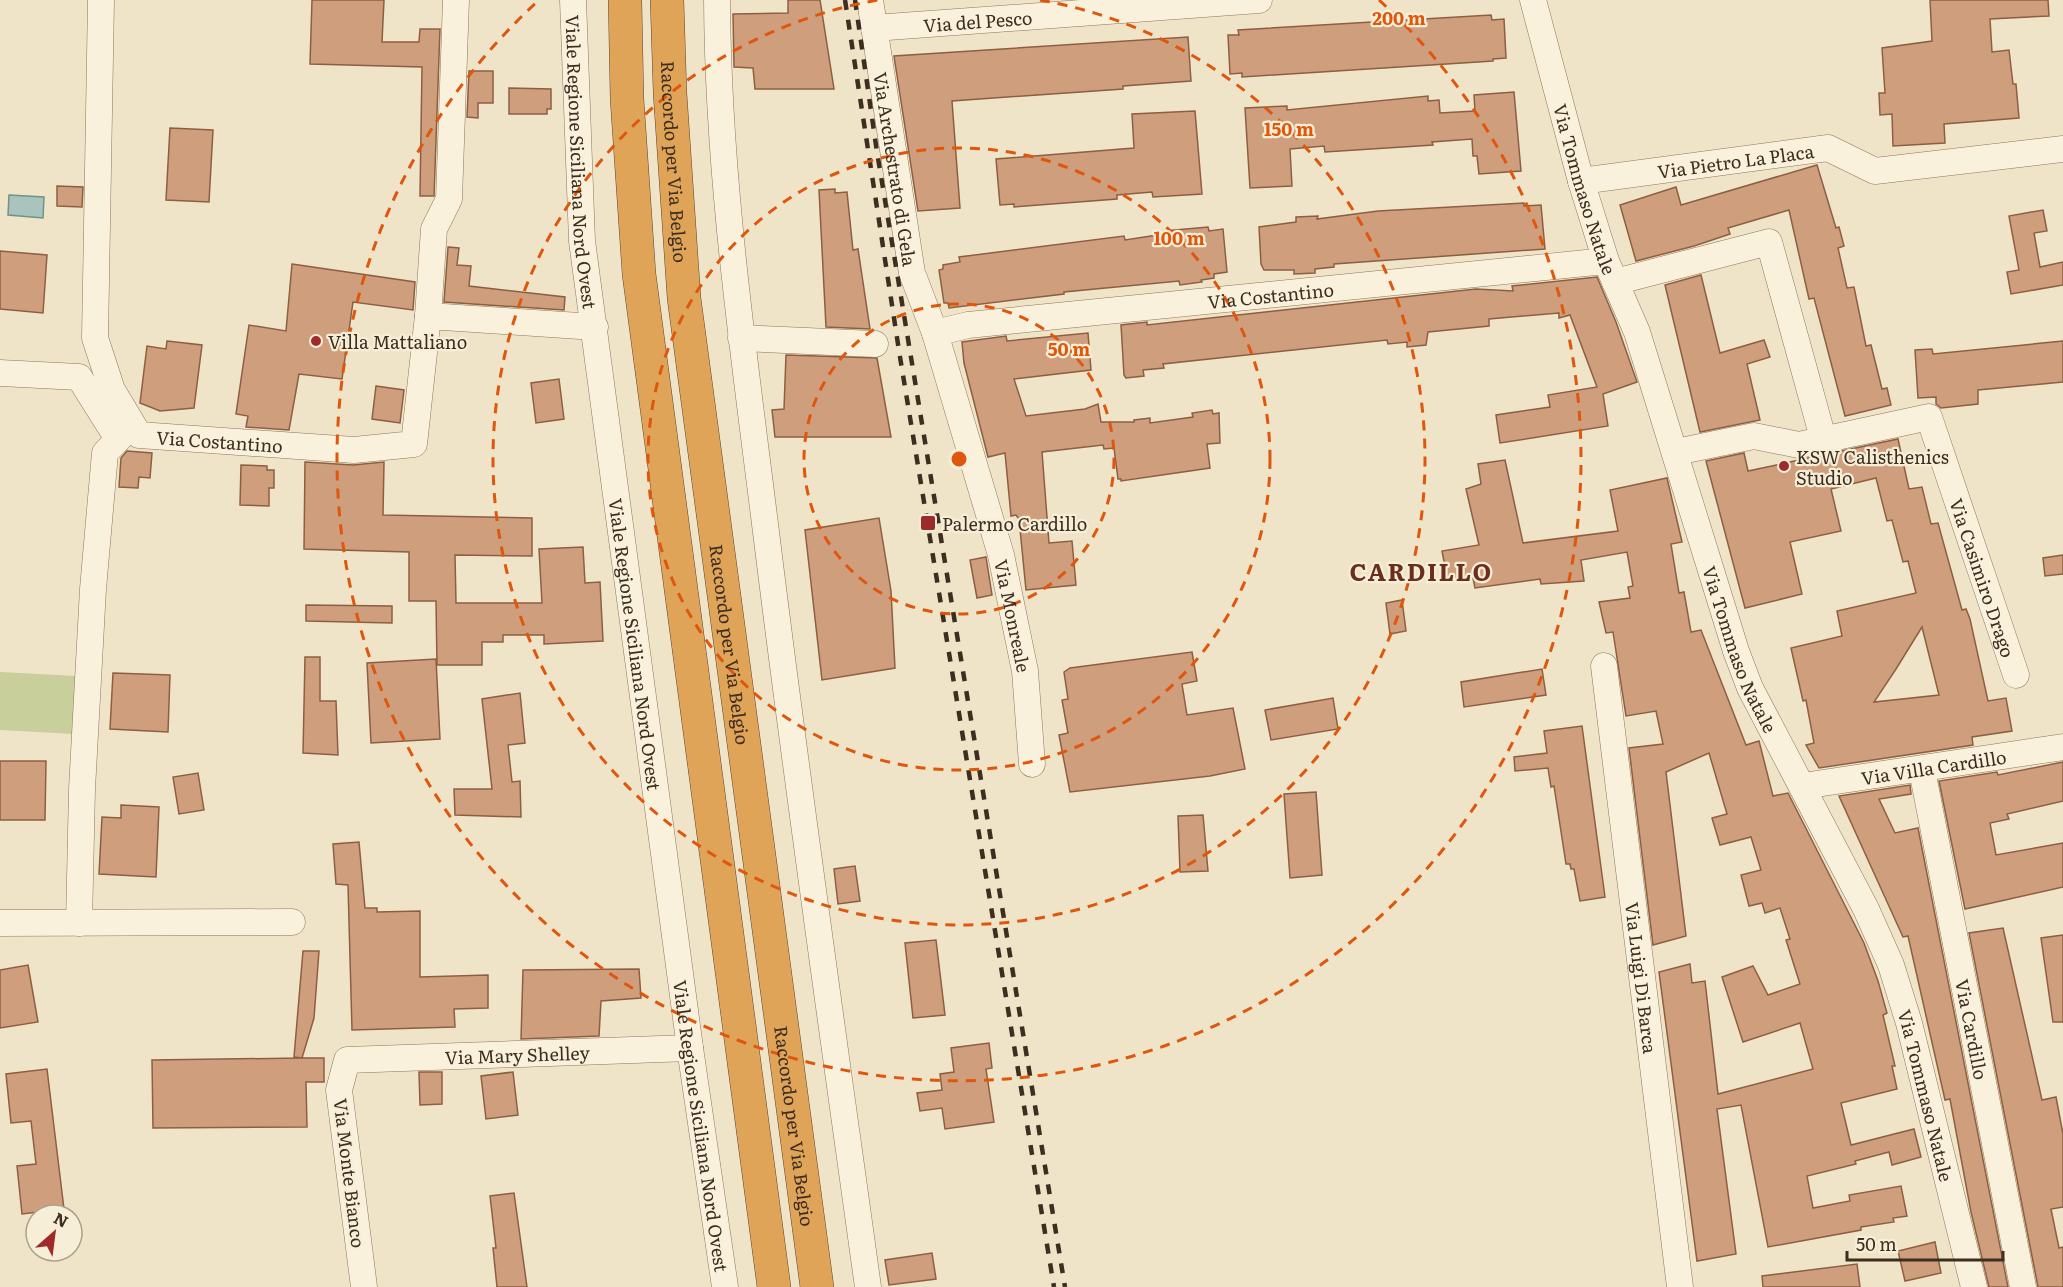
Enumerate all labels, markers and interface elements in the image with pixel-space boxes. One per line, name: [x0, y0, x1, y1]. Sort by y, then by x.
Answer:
street label: Via del Pesco: [922, 3, 1033, 38]
text: 200 m: [1372, 4, 1426, 31]
street label: Viale Regione Siciliana Nord Ovest: [560, 14, 605, 311]
street label: Raccordo per Via Belgio: [655, 60, 695, 264]
street label: Via Archestrato di Gela: [868, 70, 924, 268]
street label: Via Tommaso Natale: [1548, 101, 1624, 279]
text: 150 m: [1264, 115, 1314, 142]
street label: Via Pietro La Placa: [1656, 136, 1816, 184]
text: 100 m: [1153, 224, 1205, 251]
street label: Via Costantino: [1206, 275, 1335, 314]
place label: Villa Mattaliano: [328, 328, 467, 355]
marker: Villa Mattaliano: [309, 334, 323, 348]
text: 50 m: [1048, 335, 1090, 362]
street label: Via Costantino: [155, 423, 284, 459]
place label: KSW Calisthenics Studio: [1796, 443, 1949, 491]
centre of rings: [949, 449, 969, 469]
marker: KSW Calisthenics Studio: [1777, 459, 1791, 473]
street label: Via Casimiro Drago: [1944, 494, 2023, 661]
street label: Viale Regione Siciliana Nord Ovest: [603, 496, 669, 793]
place label: Palermo Cardillo: [942, 510, 1087, 537]
marker: Palermo Cardillo: [919, 514, 937, 532]
street label: Raccordo per Via Belgio: [704, 542, 757, 746]
district label: CARDILLO: [1349, 553, 1493, 588]
street label: Via Monreale: [989, 557, 1038, 675]
street label: Via Tommaso Natale: [1697, 562, 1784, 737]
street label: Via Villa Cardillo: [1859, 742, 2008, 791]
street label: Via Luigi Di Barca: [1619, 900, 1665, 1055]
street label: Via Cardillo: [1950, 976, 1996, 1082]
street label: Viale Regione Siciliana Nord Ovest: [668, 978, 736, 1274]
street label: Via Tommaso Natale: [1892, 1006, 1961, 1184]
street label: Raccordo per Via Belgio: [768, 1024, 822, 1228]
street label: Via Mary Shelley: [444, 1038, 591, 1070]
street label: Via Monte Bianco: [327, 1097, 373, 1249]
north arrow: [24, 1203, 84, 1263]
text: N: [50, 1205, 73, 1233]
scale bar: [1847, 1224, 2003, 1262]
text: 50 m: [1856, 1230, 1897, 1257]

